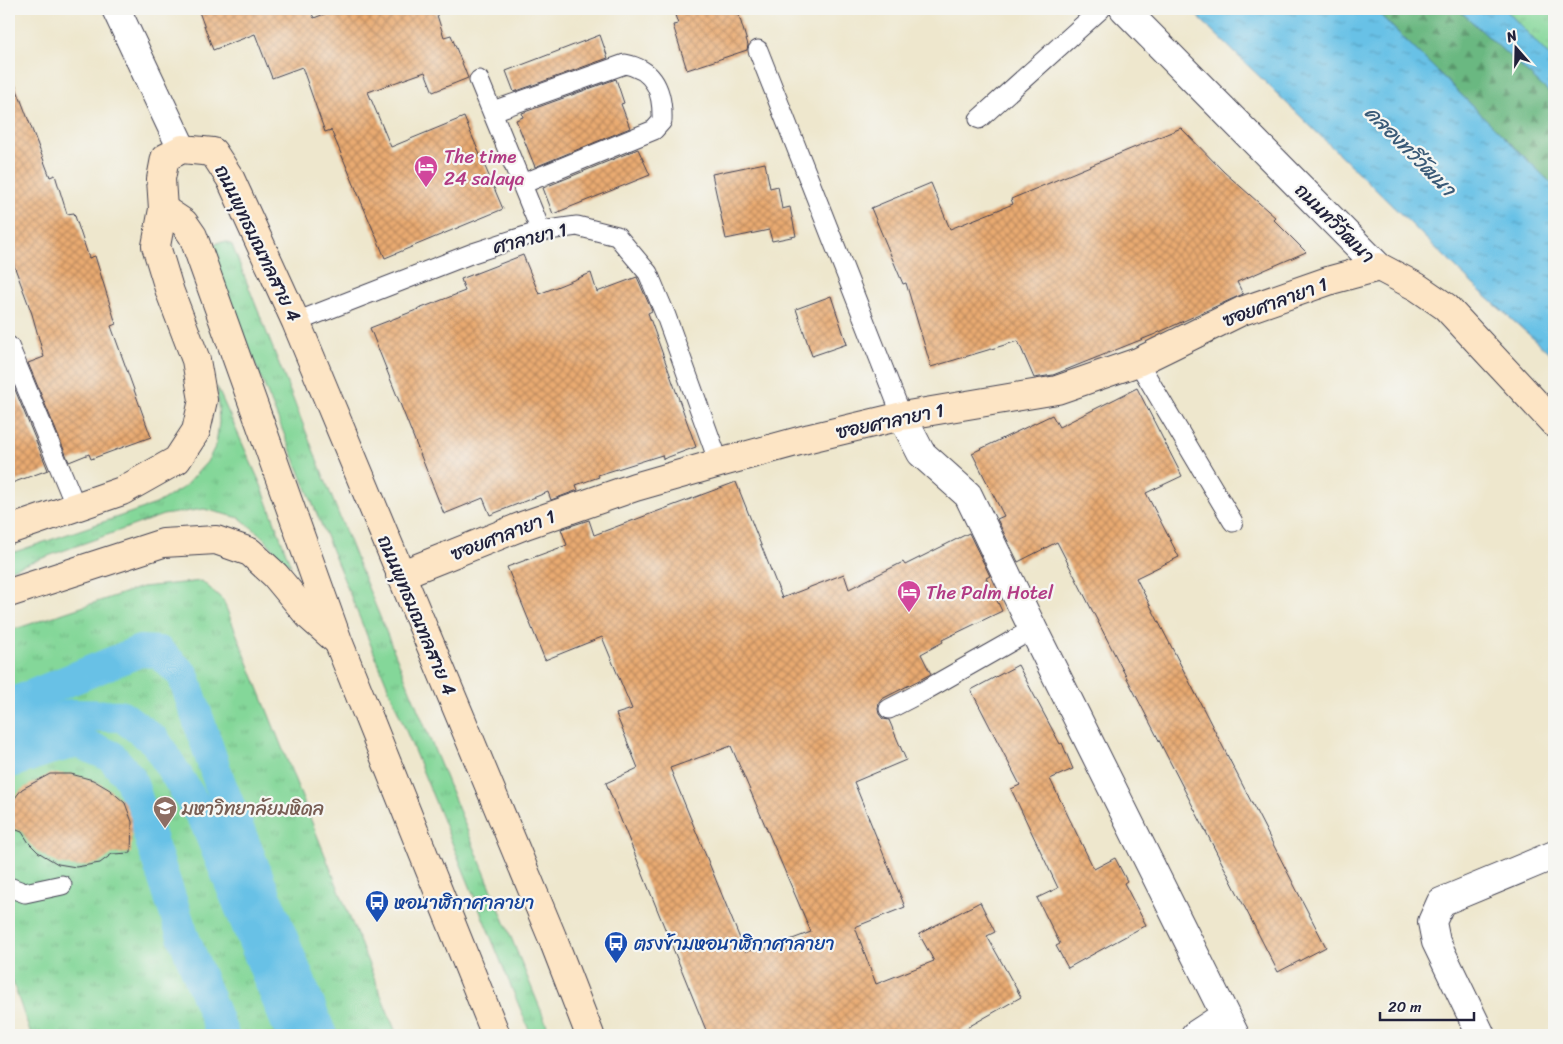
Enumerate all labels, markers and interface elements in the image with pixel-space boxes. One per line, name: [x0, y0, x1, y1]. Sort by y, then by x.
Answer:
north arrow: [1490, 22, 1540, 72]
text: N: [1502, 23, 1521, 50]
water label: คลองทวีวัฒนา: [1356, 97, 1465, 206]
place label: The time 24 salaya: [444, 140, 525, 195]
hotel icon: The time 24 salaya: [413, 154, 439, 188]
street label: ถนนพุทธมณฑลสาย 4: [206, 159, 311, 328]
street label: ถนนทวีวัฒนา: [1287, 175, 1383, 271]
street label: ศาลายา 1: [488, 213, 571, 263]
street label: ซอยศาลายา 1: [1218, 268, 1332, 336]
street label: ซอยศาลายา 1: [833, 393, 947, 449]
street label: ซอยศาลายา 1: [446, 500, 560, 570]
street label: ถนนพุทธมณฑลสาย 4: [368, 530, 466, 701]
place label: The Palm Hotel: [926, 576, 1054, 609]
hotel icon: The Palm Hotel: [896, 579, 922, 613]
place label: มหาวิทยาลัยมหิดล: [181, 792, 324, 825]
school or university icon: มหาวิทยาลัยมหิดล: [152, 795, 178, 829]
place label: หอนาฬิกาศาลายา: [394, 886, 534, 919]
bus stop icon: หอนาฬิกาศาลายา: [364, 889, 390, 923]
place label: ตรงข้ามหอนาฬิกาศาลายา: [634, 927, 835, 960]
bus stop icon: ตรงข้ามหอนาฬิกาศาลายา: [603, 930, 629, 964]
scale bar: [1380, 989, 1474, 1021]
text: 20 m: [1388, 994, 1422, 1020]

